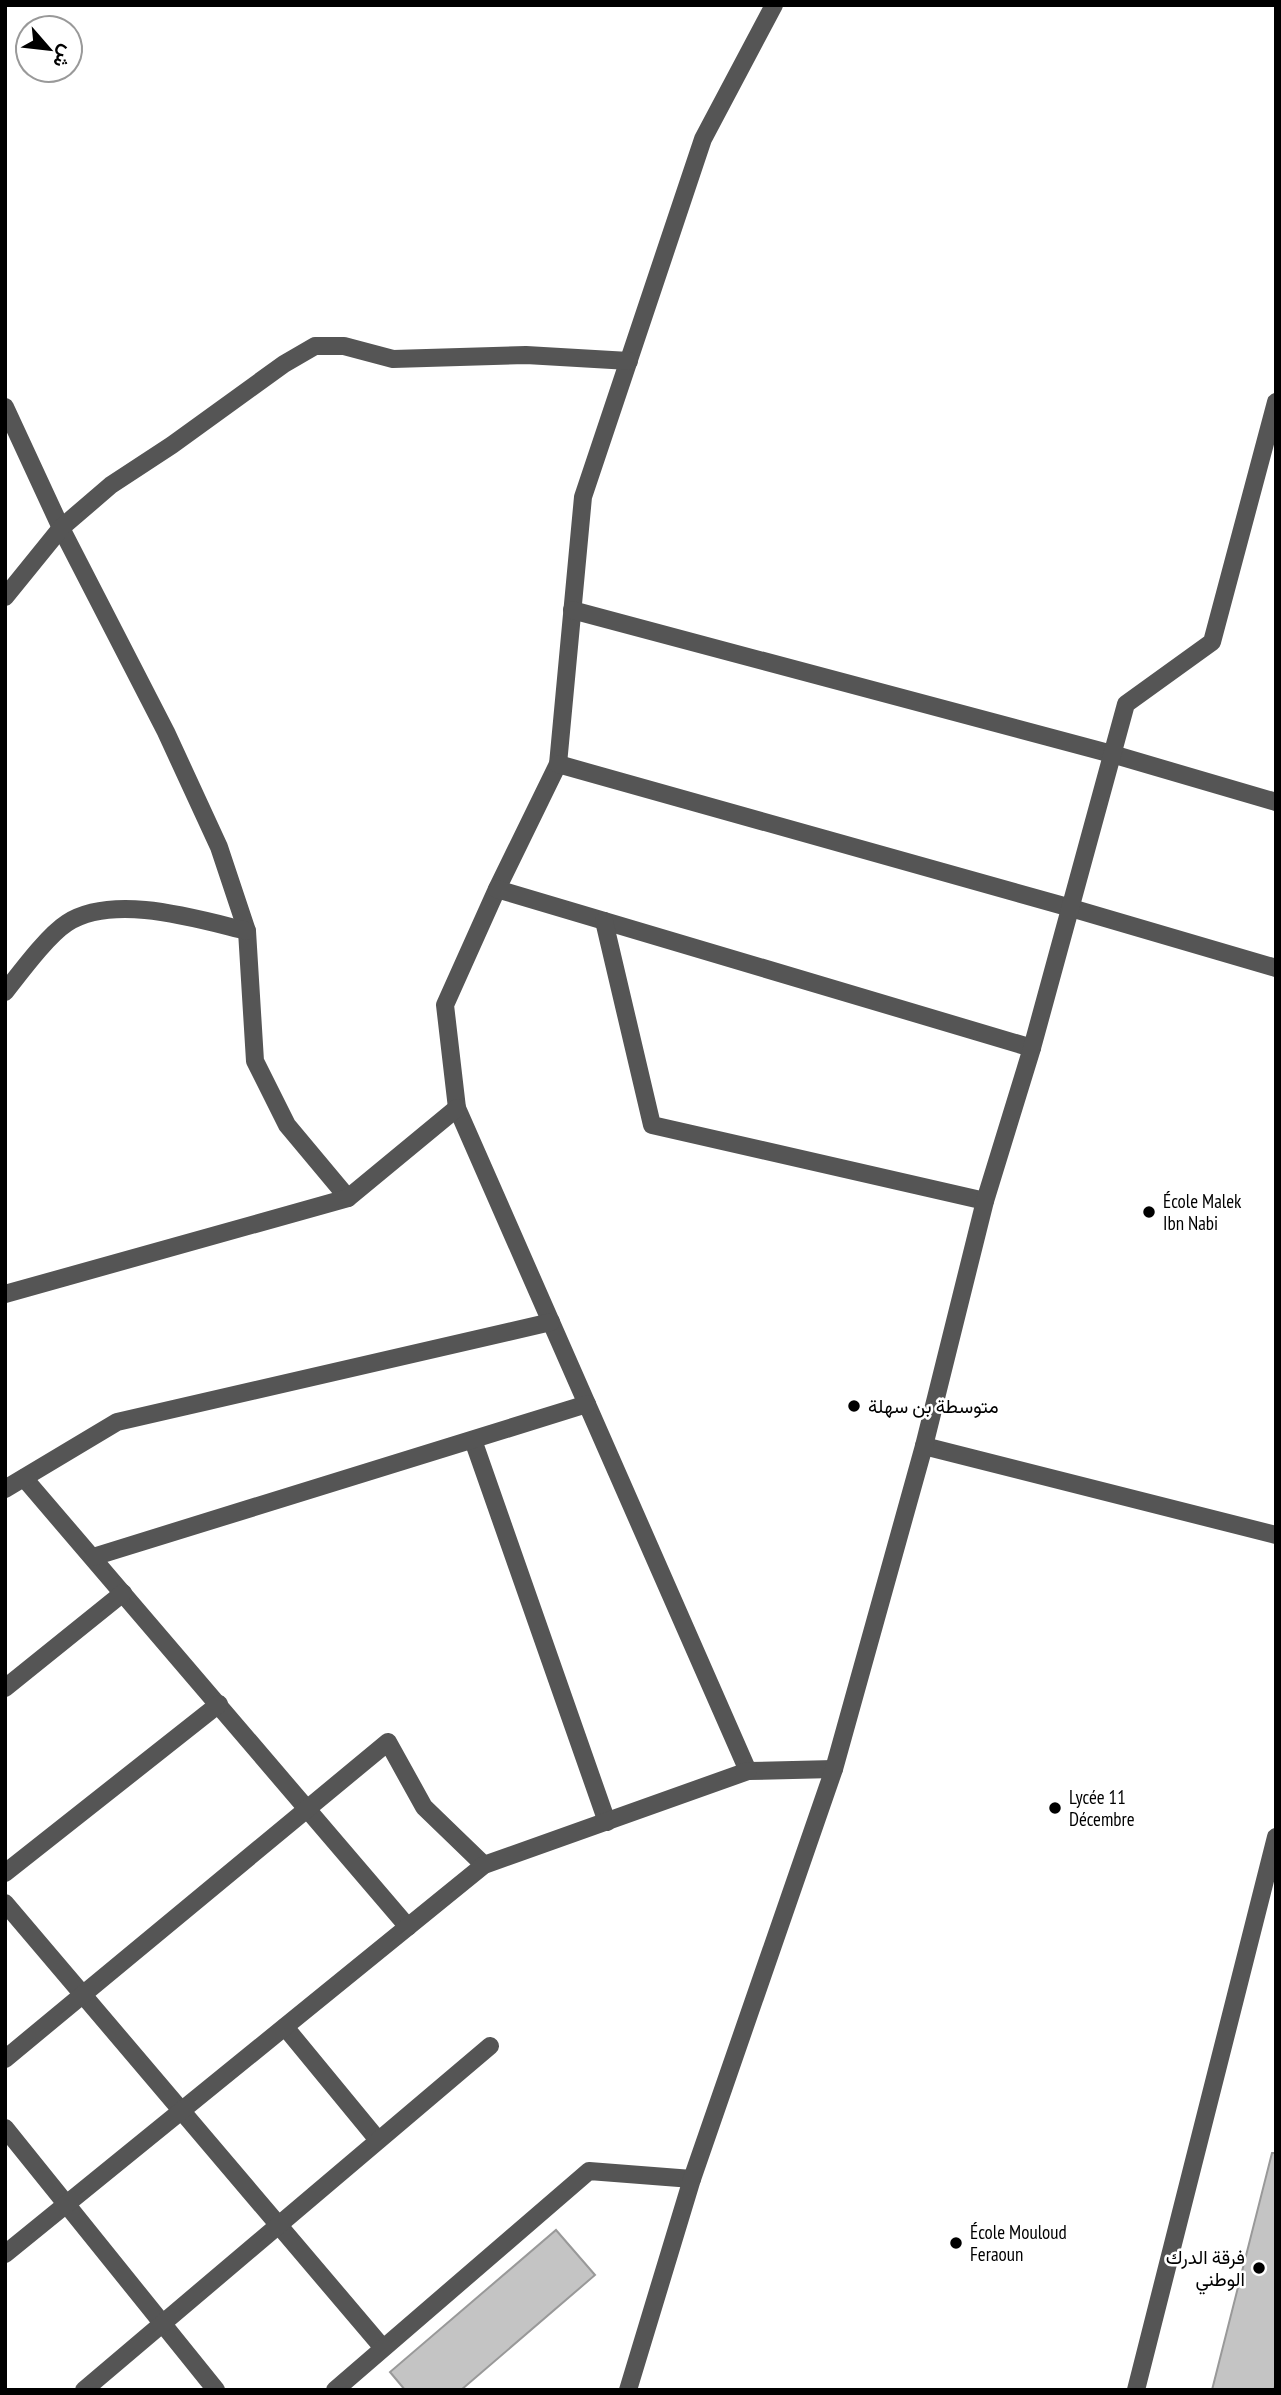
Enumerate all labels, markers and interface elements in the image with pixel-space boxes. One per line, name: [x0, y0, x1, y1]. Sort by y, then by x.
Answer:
north arrow: [14, 14, 84, 84]
text: ش: [48, 41, 80, 73]
place label: École Malek Ibn Nabi: [1163, 1189, 1242, 1235]
marker: École Malek Ibn Nabi: [1141, 1204, 1157, 1220]
place label: متوسطة بن سهلة: [868, 1394, 999, 1418]
marker: متوسطة بن سهلة: [846, 1398, 862, 1414]
place label: Lycée 11 Décembre: [1069, 1785, 1135, 1831]
marker: Lycée 11 Décembre: [1047, 1800, 1063, 1816]
place label: École Mouloud Feraoun: [970, 2220, 1067, 2266]
marker: École Mouloud Feraoun: [948, 2235, 964, 2251]
place label: فرقة الدرك الوطني: [1166, 2245, 1245, 2295]
marker: فرقة الدرك الوطني: [1251, 2260, 1267, 2276]

